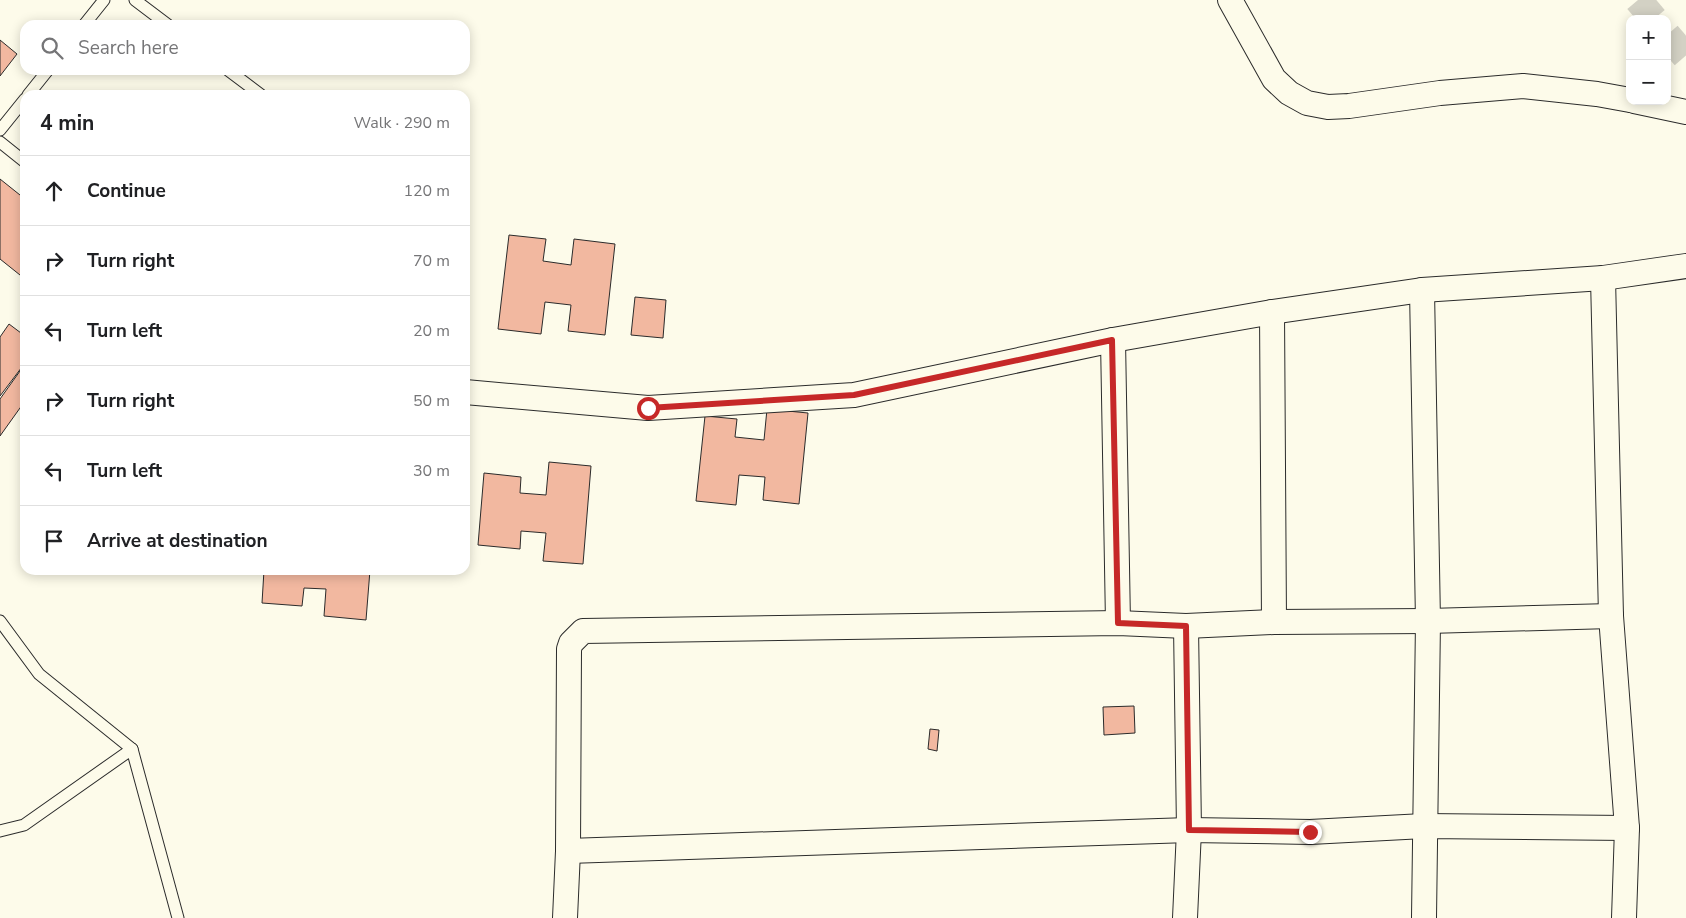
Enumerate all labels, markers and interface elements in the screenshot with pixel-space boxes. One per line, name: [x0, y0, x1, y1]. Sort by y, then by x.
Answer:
map controls: [1626, 15, 1671, 105]
button: +: [1626, 15, 1671, 60]
search box: [20, 20, 470, 75]
icon: search: [38, 34, 66, 62]
text: Search here: [78, 35, 179, 61]
button: −: [1626, 60, 1671, 105]
text: 4 min: [40, 109, 94, 137]
text: Walk · 290 m: [354, 112, 450, 134]
icon: ahead: [40, 177, 68, 205]
text: Continue: [87, 178, 166, 204]
text: 120 m: [403, 180, 450, 202]
icon: right: [40, 247, 68, 275]
text: Turn right: [87, 248, 174, 274]
text: 70 m: [413, 250, 450, 272]
icon: left: [40, 317, 68, 345]
text: Turn left: [87, 318, 162, 344]
text: 20 m: [413, 320, 450, 342]
icon: right: [40, 387, 68, 415]
text: Turn right: [87, 388, 174, 414]
text: 50 m: [413, 390, 450, 412]
route start: [637, 397, 660, 420]
icon: left: [40, 457, 68, 485]
text: Turn left: [87, 458, 162, 484]
text: 30 m: [413, 460, 450, 482]
icon: arrive: [40, 527, 68, 555]
text: Arrive at destination: [87, 528, 268, 554]
route end: [1299, 821, 1322, 844]

